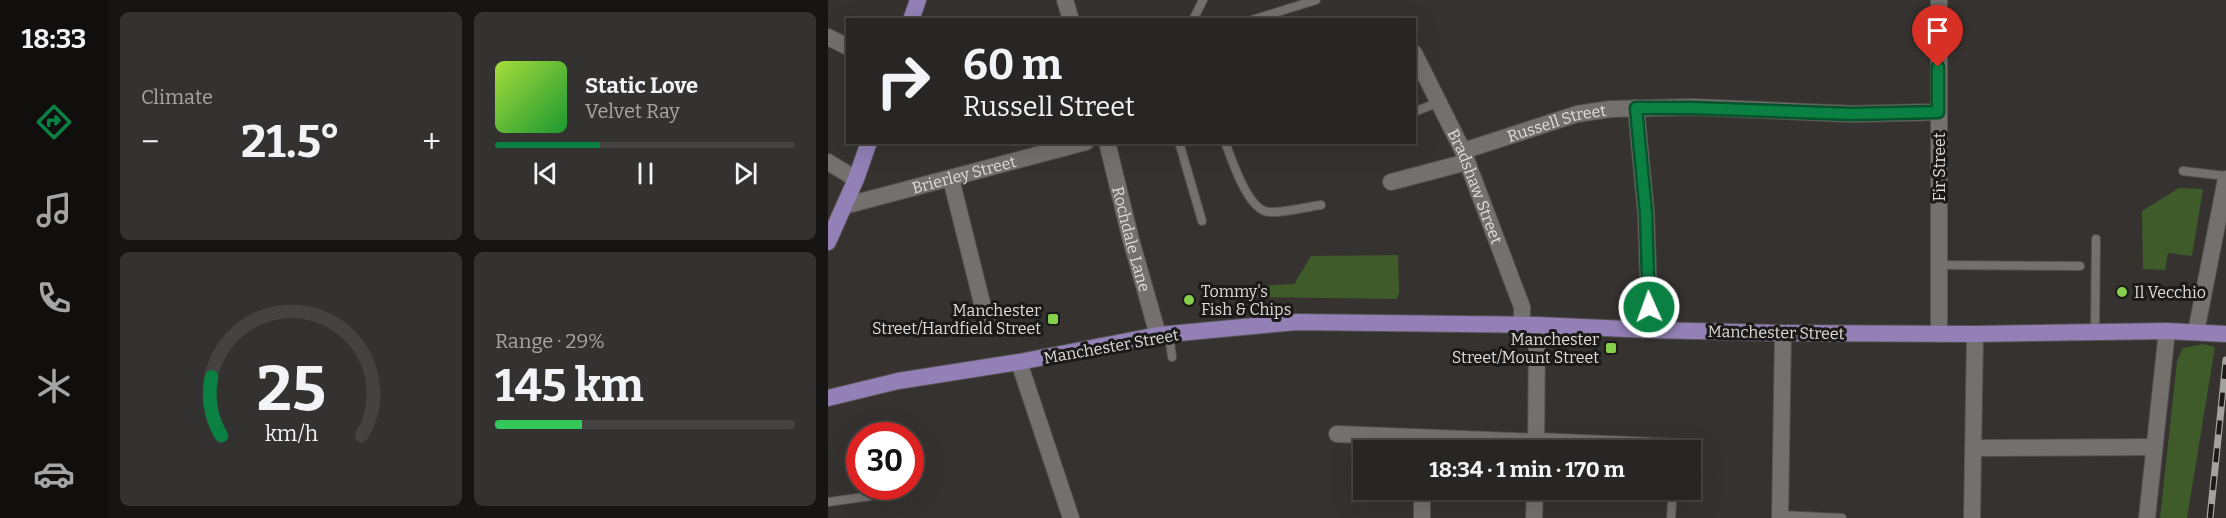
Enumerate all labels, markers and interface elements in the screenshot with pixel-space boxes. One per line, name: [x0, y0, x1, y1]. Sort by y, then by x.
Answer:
pin: [1912, 5, 1963, 67]
icon: arrive: [1921, 14, 1954, 47]
text: 18:33: [22, 23, 86, 55]
text: 60 m: [963, 40, 1062, 90]
icon: right: [864, 42, 942, 120]
text: Static Love: [585, 72, 698, 99]
text: Climate: [141, 85, 213, 109]
text: Russell Street: [963, 91, 1135, 123]
text: Velvet Ray: [585, 99, 680, 123]
icon: directions: [33, 101, 75, 143]
street label: Russell Street: [1505, 101, 1607, 146]
text: 21.5°: [241, 115, 340, 169]
text: −: [141, 122, 159, 162]
text: +: [422, 122, 441, 162]
street label: Bradshaw Street: [1444, 126, 1506, 247]
street label: Fir Street: [1930, 132, 1949, 201]
street label: Brierley Street: [910, 152, 1018, 198]
icon: previous: [529, 157, 562, 190]
icon: pause: [629, 157, 662, 190]
icon: next: [729, 157, 762, 190]
street label: Rochdale Lane: [1108, 184, 1154, 294]
icon: music: [33, 189, 75, 231]
position arrow: [1617, 275, 1681, 339]
icon: phone: [33, 277, 75, 319]
place label: Tommy's Fish & Chips: [1201, 282, 1291, 319]
place label: Il Vecchio: [2134, 283, 2206, 302]
marker: Il Vecchio: [2115, 285, 2129, 299]
marker: Tommy's Fish & Chips: [1182, 293, 1196, 307]
place label: Manchester Street/Hardfield Street: [872, 301, 1041, 338]
marker: Manchester Street/Hardfield Street: [1046, 312, 1060, 326]
street label: Manchester Street: [1707, 322, 1845, 343]
street label: Manchester Street: [1042, 325, 1180, 368]
text: Range · 29%: [495, 329, 605, 353]
place label: Manchester Street/Mount Street: [1452, 330, 1599, 367]
marker: Manchester Street/Mount Street: [1604, 341, 1618, 355]
text: 25: [256, 352, 326, 427]
text: 145 km: [495, 359, 644, 413]
icon: climate: [33, 365, 75, 407]
text: km/h: [264, 421, 318, 447]
speed limit sign: 30: [846, 422, 924, 500]
icon: car: [33, 453, 75, 495]
text: 18:34 · 1 min · 170 m: [1429, 456, 1625, 483]

